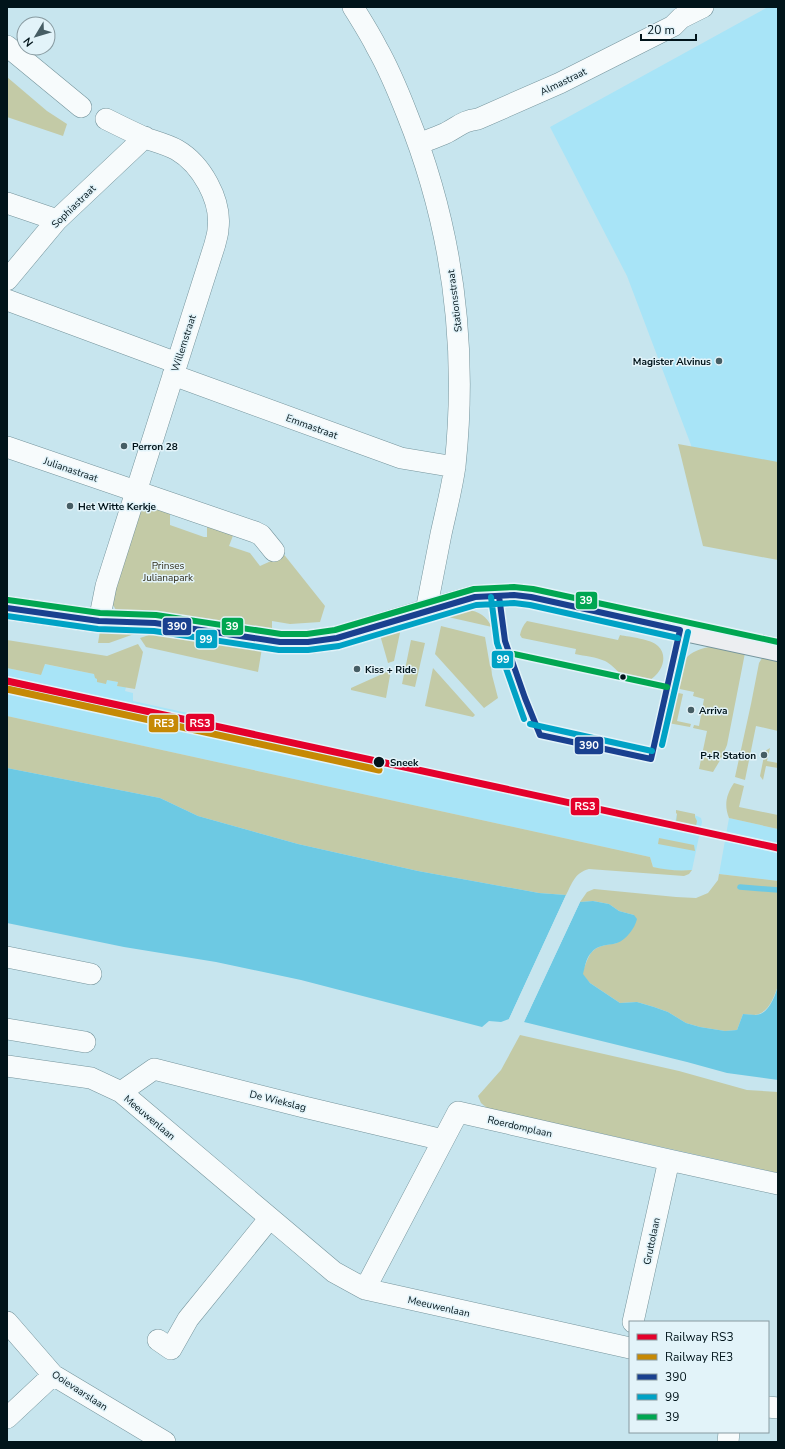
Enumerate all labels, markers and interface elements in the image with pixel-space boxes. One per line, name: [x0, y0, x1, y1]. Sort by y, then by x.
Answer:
north arrow: [16, 16, 56, 56]
scale bar: [641, 16, 696, 42]
text: 20 m: [647, 22, 675, 38]
text: N: [20, 34, 37, 50]
street label: Almastraat: [538, 64, 589, 99]
street label: Sophiastraat: [48, 182, 99, 231]
street label: Stationsstraat: [444, 268, 466, 333]
street label: Willemstraat: [168, 313, 200, 374]
place label: Magister Alvinus: [633, 355, 711, 369]
marker: Magister Alvinus: [714, 356, 724, 366]
street label: Emmastraat: [284, 411, 340, 443]
place label: Perron 28: [132, 440, 178, 454]
marker: Perron 28: [119, 441, 129, 451]
street label: Julianastraat: [41, 454, 100, 486]
place label: Het Witte Kerkje: [78, 500, 157, 514]
marker: Het Witte Kerkje: [65, 501, 75, 511]
park label: Prinses Julianapark: [142, 559, 194, 585]
line badge: 39: [575, 591, 598, 610]
text: 39: [579, 593, 593, 608]
line badge: 390: [162, 617, 192, 636]
line badge: 39: [221, 617, 244, 636]
text: 390: [167, 619, 187, 634]
text: 39: [225, 619, 239, 634]
line badge: 99: [195, 629, 218, 649]
text: 99: [199, 632, 213, 647]
line badge: 99: [491, 650, 514, 669]
text: 99: [496, 652, 510, 667]
place label: Kiss + Ride: [365, 663, 417, 677]
marker: Kiss + Ride: [352, 664, 362, 674]
unlabelled marker: [618, 672, 628, 682]
place label: Arriva: [699, 704, 727, 718]
marker: Arriva: [686, 705, 696, 715]
line badge: RS3: [185, 713, 215, 732]
line badge: RE3: [148, 714, 179, 733]
text: RE3: [154, 716, 174, 731]
text: RS3: [189, 716, 211, 731]
line badge: 390: [574, 736, 604, 755]
text: 390: [579, 738, 599, 753]
place label: P+R Station: [700, 749, 756, 763]
marker: P+R Station: [759, 750, 769, 760]
marker: Sneek: [372, 755, 386, 769]
place label: Sneek: [390, 756, 419, 770]
line badge: RS3: [570, 797, 600, 816]
text: RS3: [574, 799, 596, 814]
street label: De Wiekslag: [248, 1087, 308, 1115]
street label: Meeuwenlaan: [121, 1092, 178, 1144]
street label: Roerdomplaan: [486, 1113, 554, 1141]
street label: Gruttolaan: [640, 1216, 664, 1266]
street label: Meeuwenlaan: [406, 1293, 471, 1321]
legend: [629, 1321, 769, 1433]
text: Railway RS3: [665, 1329, 734, 1345]
text: Railway RE3: [665, 1349, 733, 1365]
street label: Ooievaarslaan: [49, 1368, 110, 1414]
text: 390: [665, 1369, 687, 1385]
text: 99: [665, 1389, 679, 1405]
text: 39: [665, 1409, 679, 1425]

